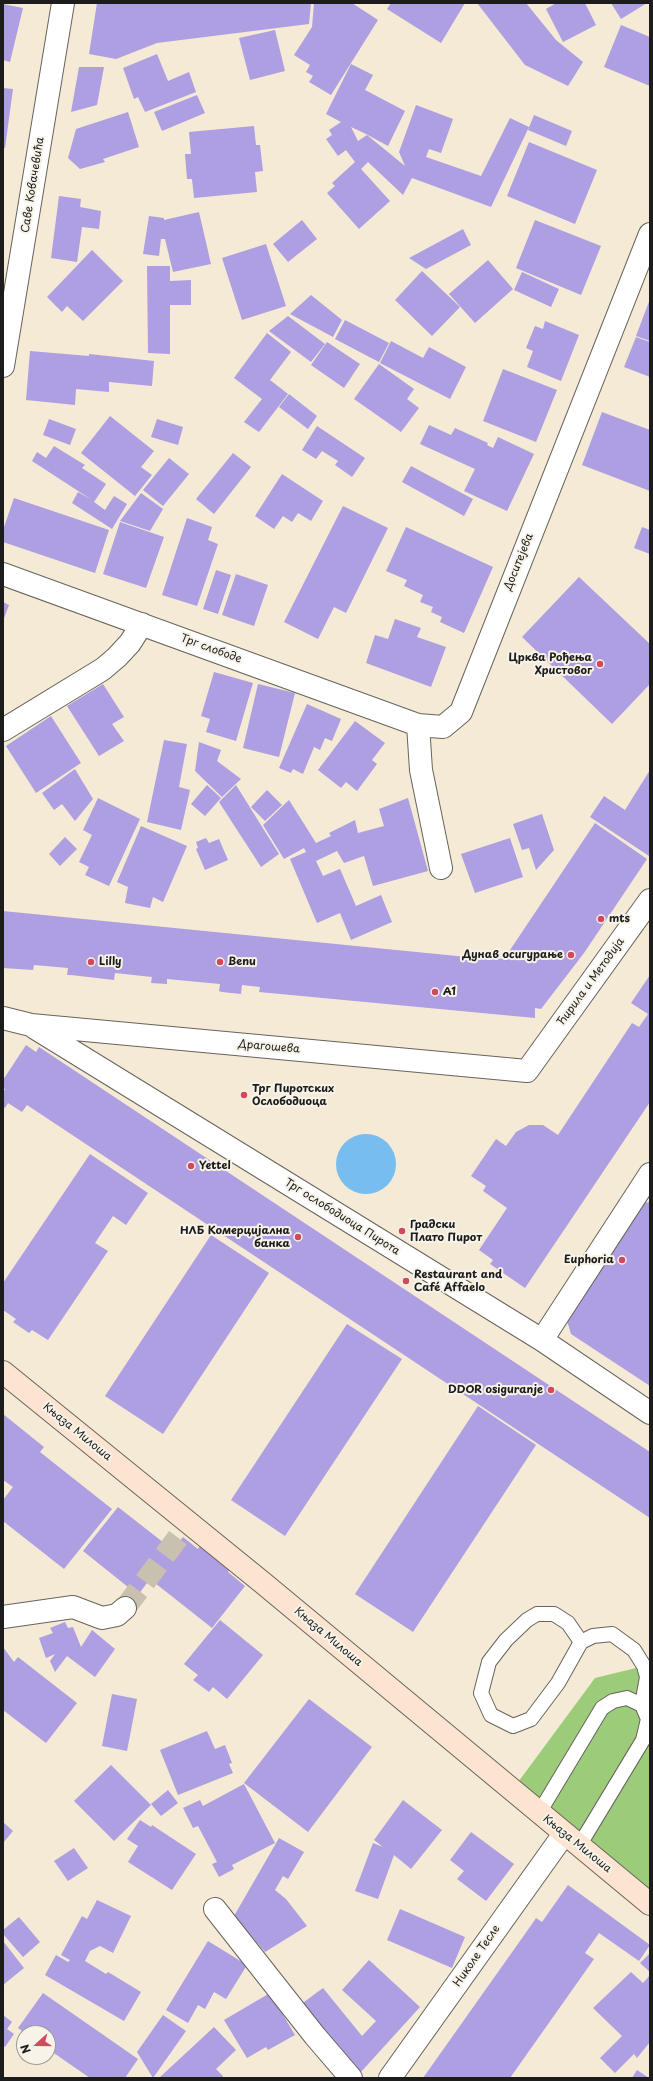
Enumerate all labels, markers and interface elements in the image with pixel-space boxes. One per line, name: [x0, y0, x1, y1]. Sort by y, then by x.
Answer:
street label: Саве Ковачевића: [19, 136, 47, 234]
street label: Доситејева: [502, 532, 536, 592]
street label: Трг слободе: [179, 632, 243, 666]
place label: Црква Рођења Христовог: [509, 651, 592, 677]
marker: Црква Рођења Христовог: [595, 659, 605, 669]
place label: mts: [609, 912, 630, 926]
marker: mts: [596, 914, 606, 924]
street label: Ћирила и Методија: [555, 936, 627, 1028]
place label: Дунав осигурање: [462, 948, 563, 962]
marker: Дунав осигурање: [566, 950, 576, 960]
place label: Lilly: [99, 955, 121, 969]
place label: Benu: [228, 955, 256, 969]
marker: Lilly: [86, 957, 96, 967]
marker: Benu: [215, 957, 225, 967]
place label: A1: [443, 985, 456, 999]
marker: A1: [430, 987, 440, 997]
street label: Драгошева: [238, 1038, 300, 1056]
place label: Трг Пиротских Ослободиоца: [252, 1082, 334, 1108]
marker: Трг Пиротских Ослободиоца: [239, 1090, 249, 1100]
place label: Yettel: [199, 1159, 231, 1173]
marker: Yettel: [186, 1161, 196, 1171]
street label: Трг ослободиоца Пирота: [282, 1176, 402, 1258]
place label: Градски Плато Пирот: [410, 1218, 482, 1244]
place label: НЛБ Комерцијална банка: [180, 1224, 290, 1250]
marker: Градски Плато Пирот: [397, 1226, 407, 1236]
marker: НЛБ Комерцијална банка: [293, 1232, 303, 1242]
place label: Euphoria: [564, 1253, 614, 1267]
marker: Euphoria: [617, 1255, 627, 1265]
place label: Restaurant and Café Affaelo: [414, 1268, 502, 1294]
marker: Restaurant and Café Affaelo: [401, 1276, 411, 1286]
place label: DDOR osiguranje: [448, 1383, 543, 1397]
marker: DDOR osiguranje: [546, 1385, 556, 1395]
street label: Књаза Милоша: [40, 1400, 114, 1464]
street label: Књаза Милоша: [291, 1605, 365, 1669]
street label: Књаза Милоша: [540, 1812, 614, 1876]
street label: Николе Тесле: [451, 1923, 503, 1989]
north arrow: [16, 2025, 56, 2065]
text: N: [16, 2042, 35, 2056]

